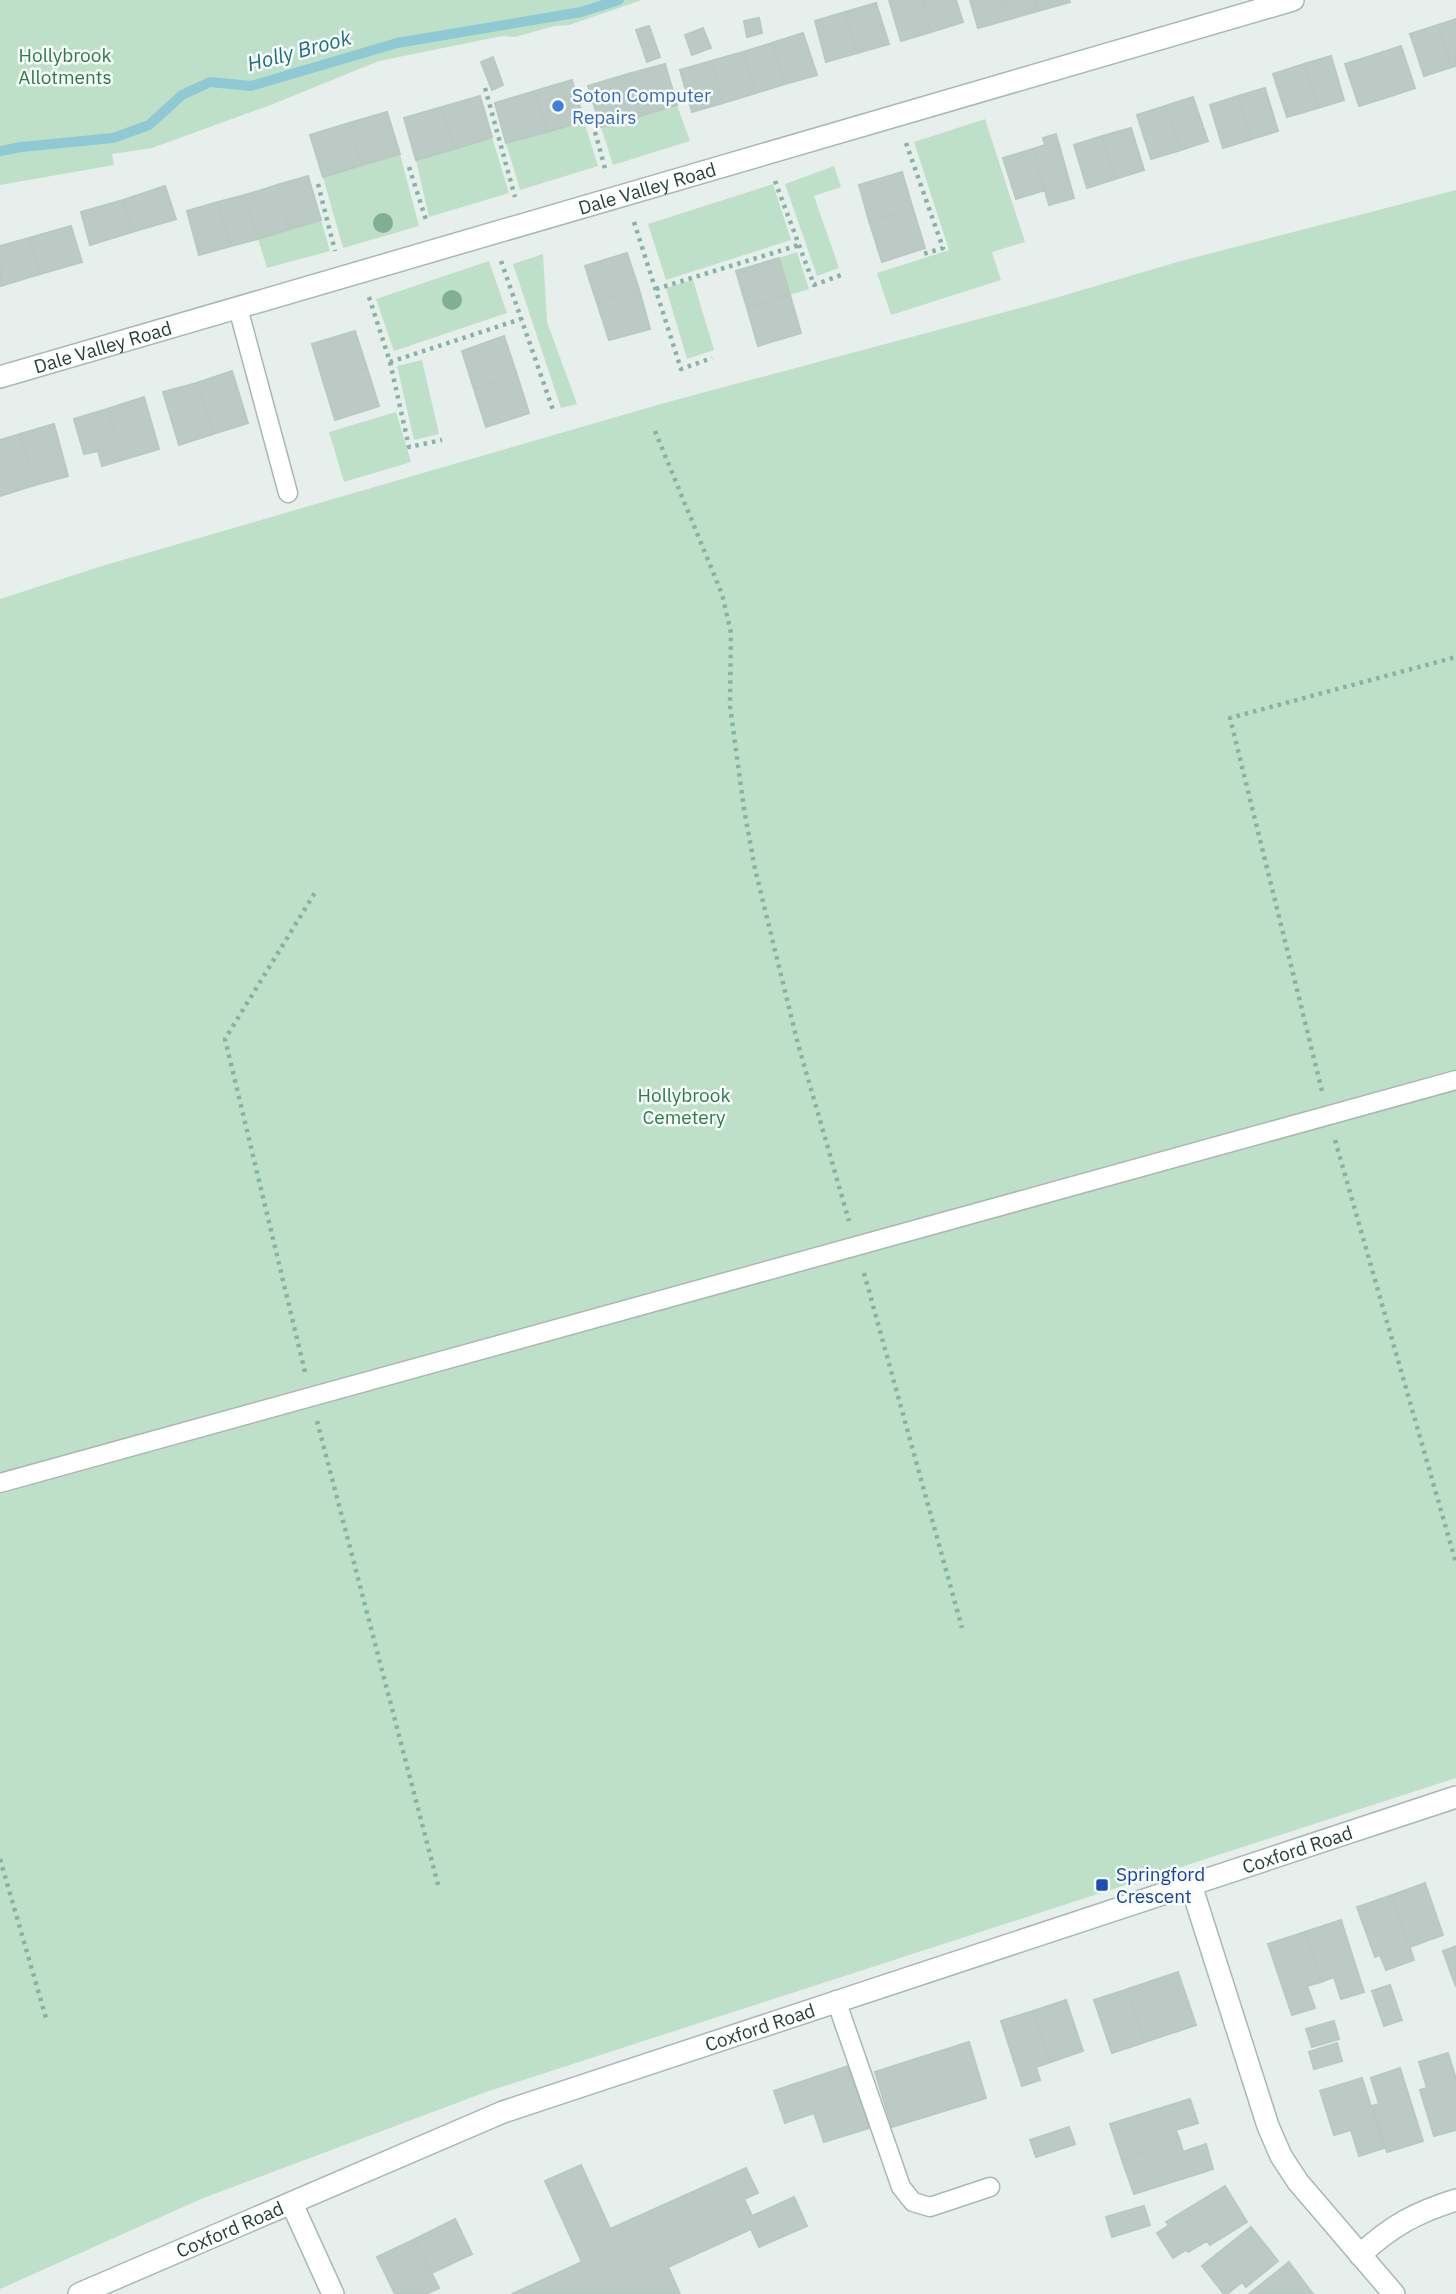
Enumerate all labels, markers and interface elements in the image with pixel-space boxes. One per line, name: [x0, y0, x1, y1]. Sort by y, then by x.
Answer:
water label: Holly Brook: [244, 22, 355, 77]
park label: Hollybrook Allotments: [18, 43, 112, 89]
place label: Soton Computer Repairs: [572, 83, 711, 129]
marker: Soton Computer Repairs: [550, 98, 566, 114]
street label: Dale Valley Road: [575, 157, 719, 220]
street label: Dale Valley Road: [31, 316, 174, 379]
park label: Hollybrook Cemetery: [638, 1083, 730, 1129]
street label: Coxford Road: [1239, 1820, 1356, 1879]
place label: Springford Crescent: [1116, 1862, 1205, 1908]
marker: Springford Crescent: [1094, 1877, 1110, 1893]
street label: Coxford Road: [702, 1998, 818, 2056]
street label: Coxford Road: [172, 2196, 287, 2263]

